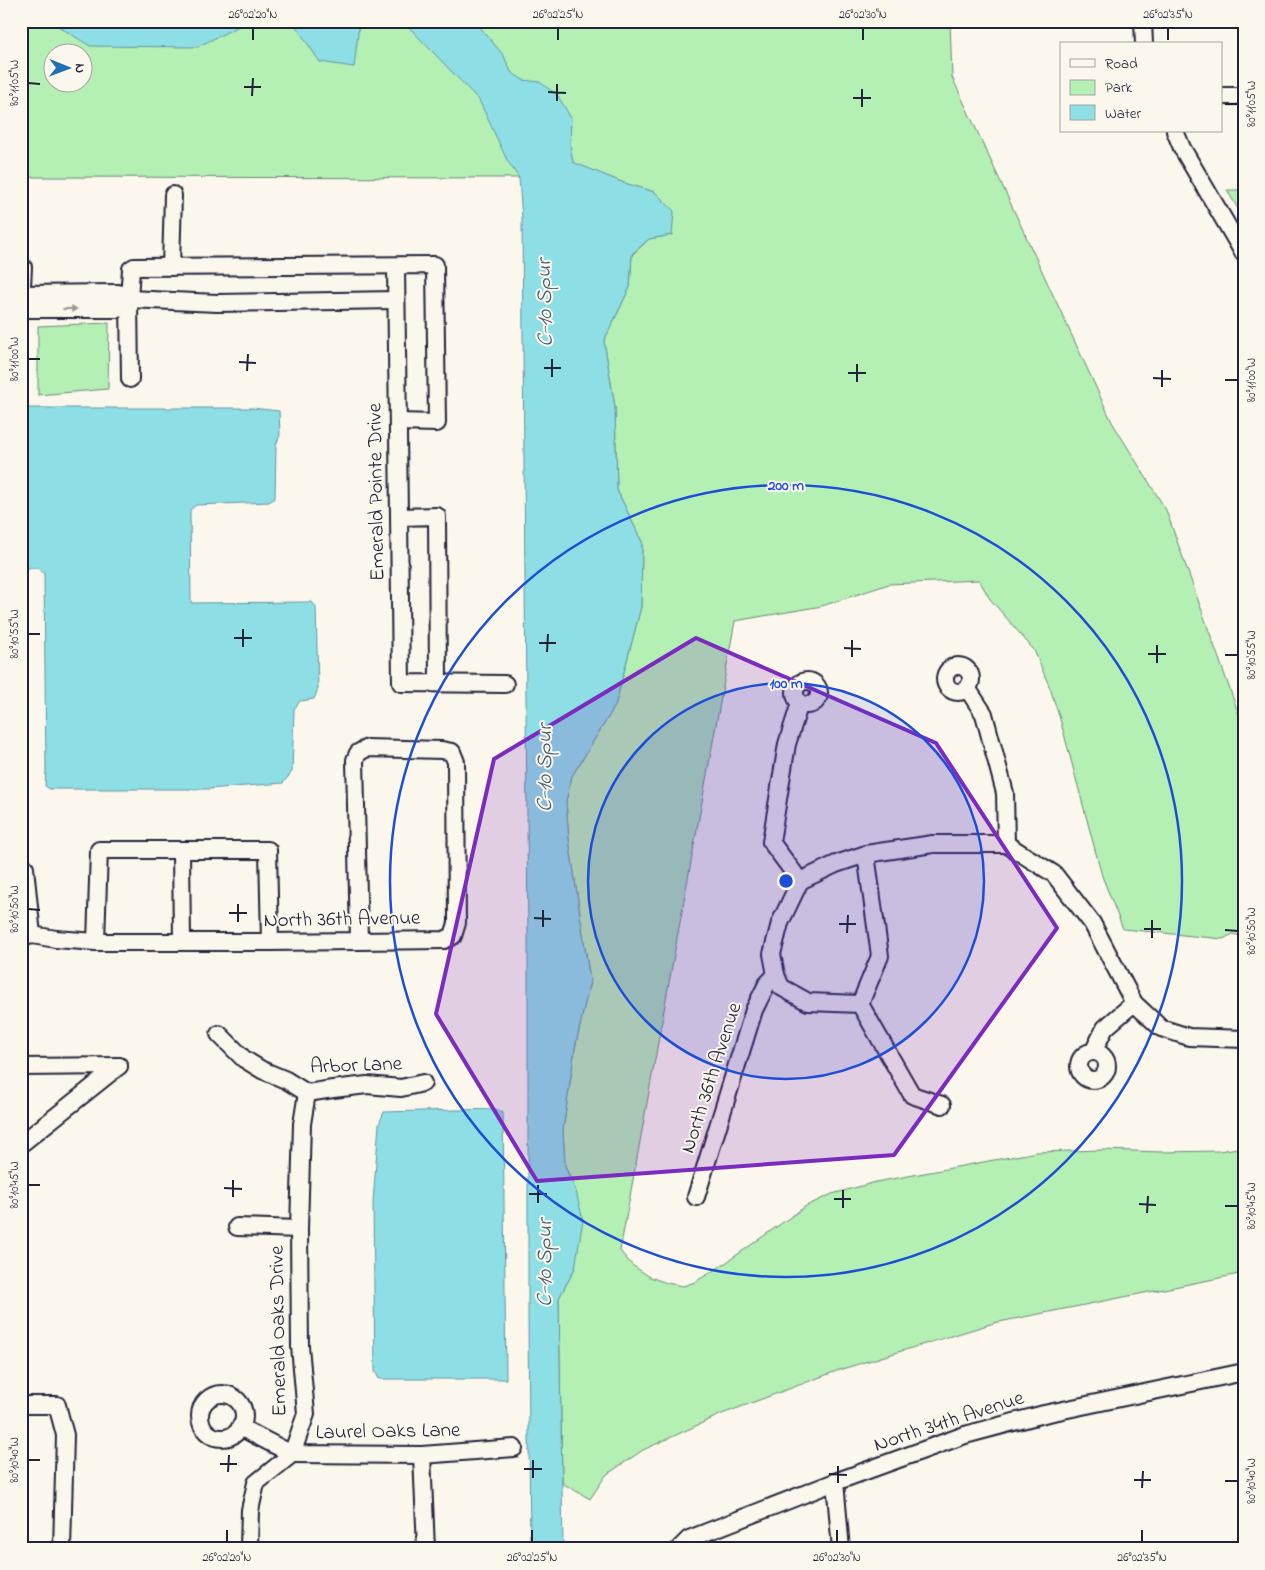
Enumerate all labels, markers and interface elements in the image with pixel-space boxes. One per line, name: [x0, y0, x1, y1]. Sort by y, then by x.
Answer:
text: 26°02'20"N: [229, 6, 277, 24]
text: 26°02'25"N: [533, 6, 583, 24]
text: 26°02'30"N: [839, 6, 887, 24]
text: 26°02'35"N: [1143, 6, 1193, 24]
north arrow: [42, 42, 92, 92]
legend: [1060, 42, 1222, 132]
text: Road: [1105, 53, 1138, 75]
text: 80°11'05"W: [6, 60, 24, 106]
text: N: [69, 63, 90, 73]
text: Park: [1105, 77, 1133, 99]
text: 80°11'05"W: [1243, 81, 1261, 127]
text: Water: [1105, 103, 1141, 125]
water label: C-10 Spur: [529, 256, 563, 347]
one-way arrow: [62, 305, 78, 313]
text: 80°11'00"W: [6, 337, 24, 381]
text: 80°11'00"W: [1243, 358, 1261, 402]
street label: Emerald Pointe Drive: [360, 402, 394, 581]
text: 200 m: [767, 475, 804, 497]
text: 80°10'55"W: [6, 610, 24, 659]
text: 80°10'55"W: [1243, 631, 1261, 680]
text: 100 m: [769, 673, 803, 695]
water label: C-10 Spur: [530, 721, 562, 812]
centre of rings: [777, 872, 795, 890]
text: 80°10'50"W: [6, 885, 24, 933]
street label: North 36th Avenue: [263, 904, 421, 936]
text: 80°10'50"W: [1243, 907, 1261, 955]
street label: North 36th Avenue: [673, 998, 751, 1157]
street label: Arbor Lane: [309, 1049, 403, 1083]
text: 80°10'45"W: [6, 1161, 24, 1209]
text: 80°10'45"W: [1243, 1182, 1261, 1230]
water label: C-10 Spur: [530, 1216, 562, 1307]
street label: Emerald Oaks Drive: [262, 1245, 295, 1417]
street label: North 34th Avenue: [870, 1383, 1029, 1460]
street label: Laurel Oaks Lane: [315, 1416, 461, 1448]
text: 80°10'40"W: [6, 1437, 24, 1483]
text: 80°10'40"W: [1243, 1458, 1261, 1504]
text: 26°02'20"N: [203, 1549, 251, 1567]
text: 26°02'25"N: [507, 1549, 557, 1567]
text: 26°02'30"N: [813, 1549, 861, 1567]
text: 26°02'35"N: [1117, 1549, 1167, 1567]

